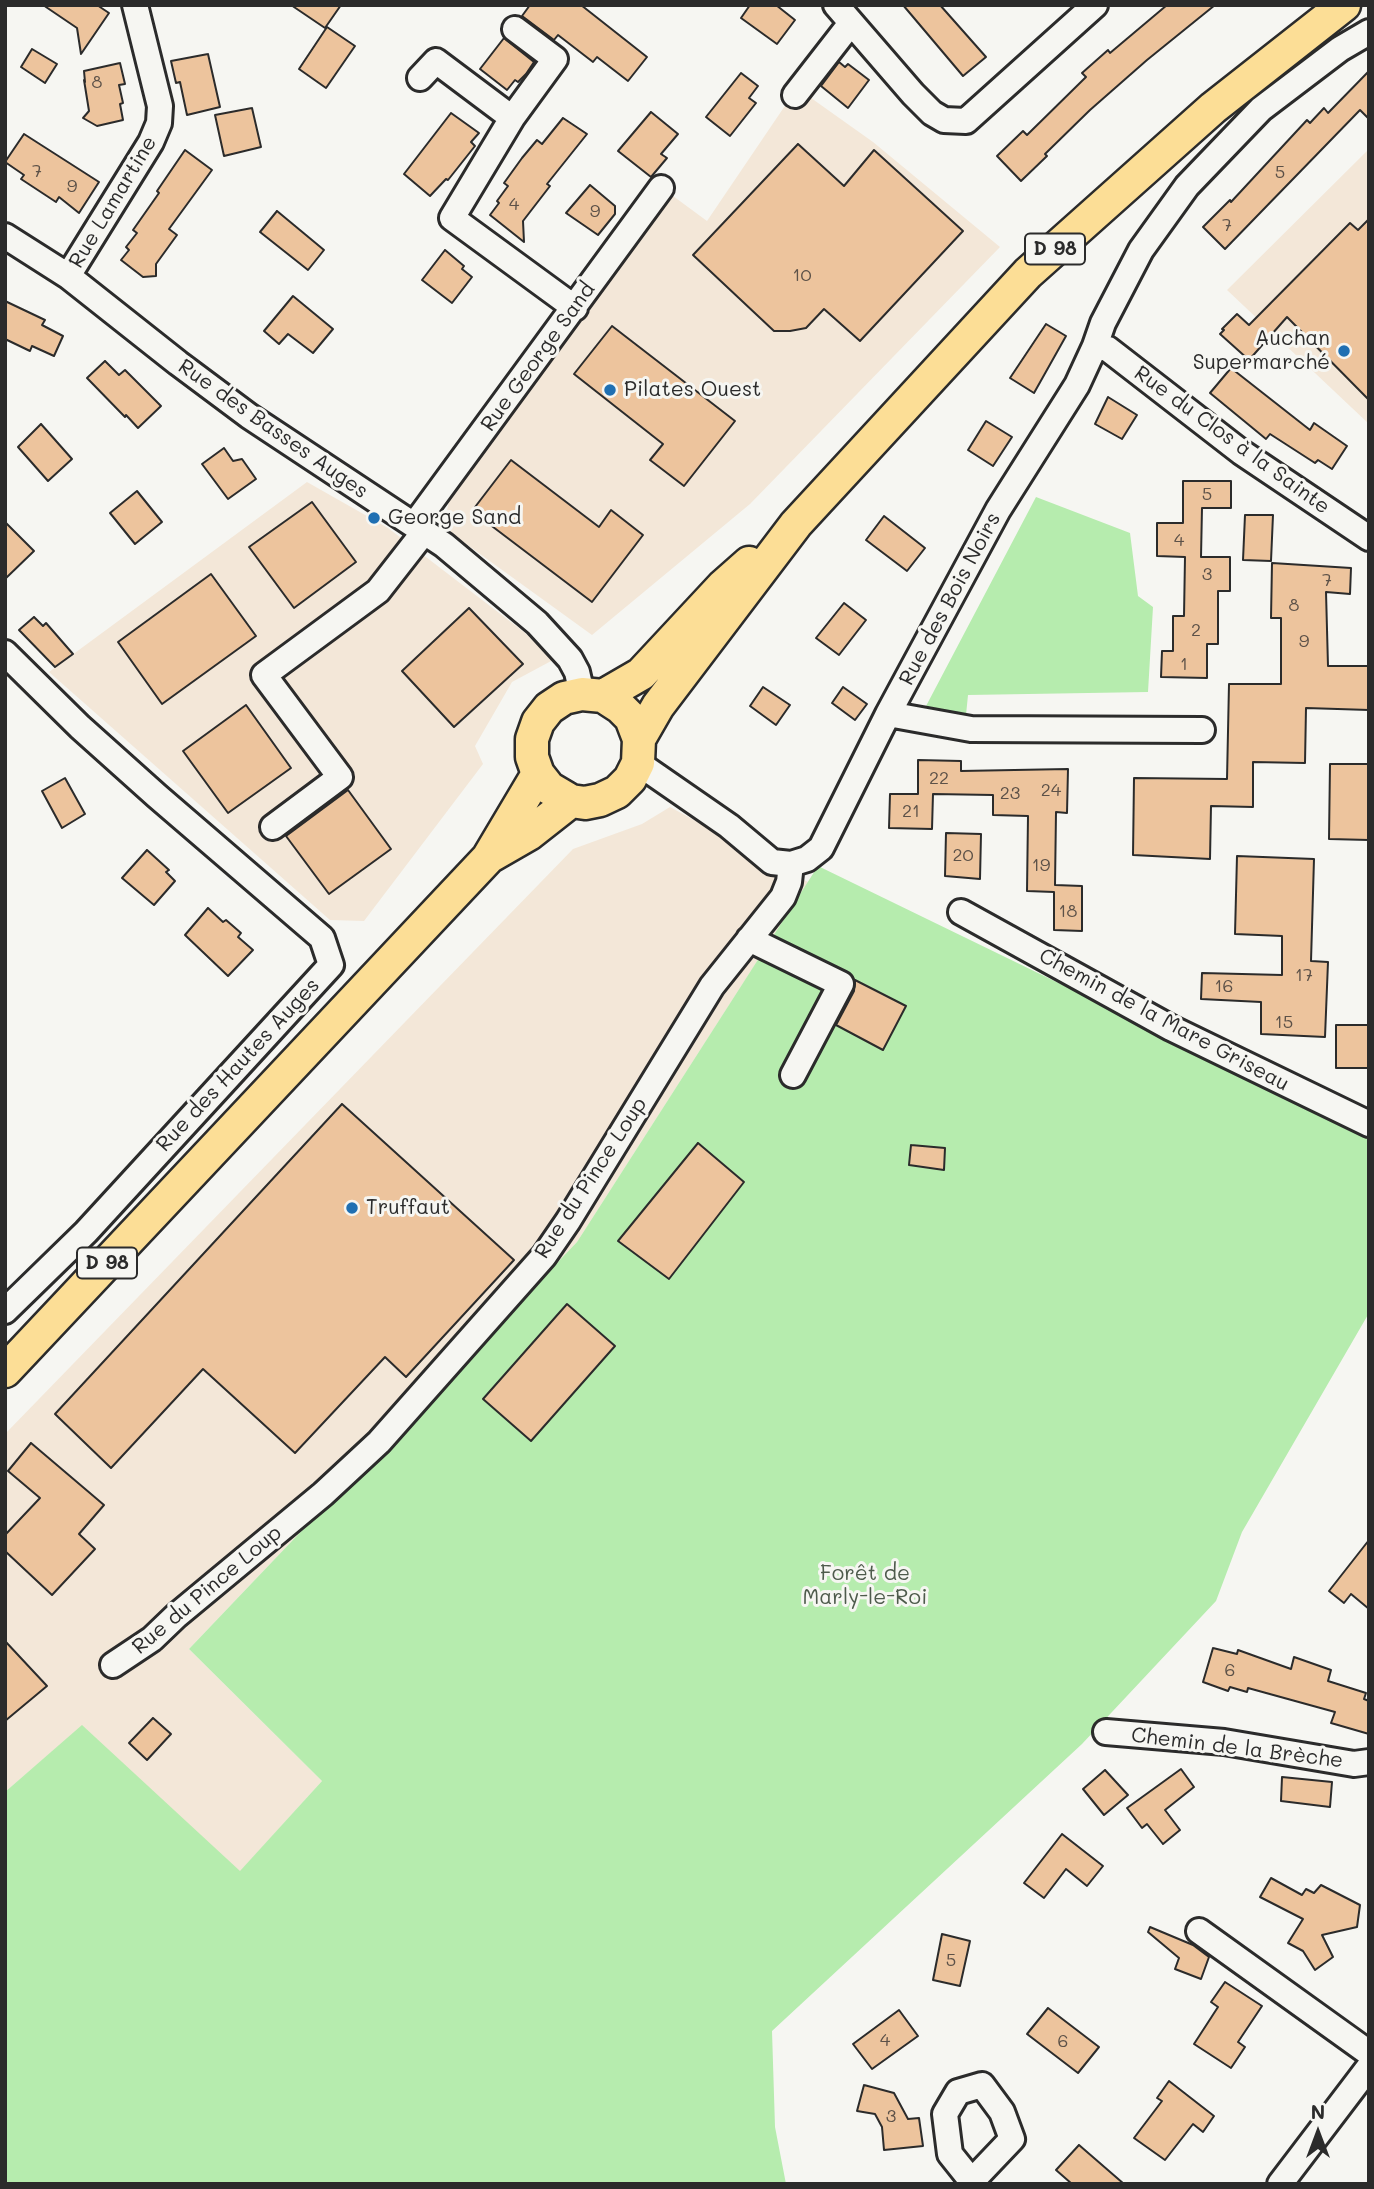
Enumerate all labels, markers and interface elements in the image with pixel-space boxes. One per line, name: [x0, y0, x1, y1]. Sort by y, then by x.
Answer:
house number: 8: [92, 71, 102, 93]
street label: Rue Lamartine: [64, 131, 162, 273]
house number: 7: [32, 160, 42, 182]
house number: 5: [1275, 161, 1285, 183]
house number: 9: [67, 175, 77, 197]
house number: 4: [509, 193, 519, 215]
house number: 9: [590, 200, 600, 222]
house number: 7: [1222, 214, 1232, 236]
road number: D 98: [1025, 233, 1085, 264]
house number: 10: [792, 264, 812, 286]
street label: Rue George Sand: [476, 278, 600, 436]
place label: Auchan Supermarché: [1193, 326, 1330, 376]
marker: Auchan Supermarché: [1336, 343, 1352, 359]
street label: Rue des Basses Auges: [173, 354, 373, 504]
street label: Rue du Clos à la Sainte: [1129, 360, 1335, 520]
place label: Pilates Ouest: [624, 377, 761, 403]
marker: Pilates Ouest: [602, 382, 618, 398]
house number: 5: [1202, 483, 1212, 505]
place label: George Sand: [388, 505, 521, 531]
street label: Rue des Bois Noirs: [894, 508, 1006, 690]
marker: George Sand: [366, 510, 382, 526]
house number: 4: [1174, 529, 1184, 551]
house number: 3: [1202, 563, 1212, 585]
house number: 7: [1322, 569, 1332, 591]
house number: 8: [1289, 594, 1299, 616]
house number: 2: [1191, 619, 1201, 641]
house number: 9: [1299, 630, 1309, 652]
house number: 1: [1180, 653, 1188, 675]
house number: 22: [929, 767, 949, 789]
house number: 24: [1041, 779, 1061, 801]
house number: 23: [1000, 782, 1020, 804]
house number: 21: [902, 800, 920, 822]
house number: 20: [952, 844, 974, 866]
house number: 19: [1032, 854, 1050, 876]
house number: 18: [1059, 900, 1077, 922]
street label: Chemin de la Mare Griseau: [1035, 943, 1293, 1097]
house number: 17: [1295, 964, 1313, 986]
street label: Rue des Hautes Auges: [151, 973, 325, 1157]
house number: 16: [1215, 975, 1233, 997]
house number: 15: [1275, 1011, 1293, 1033]
street label: Rue du Pince Loup: [529, 1093, 653, 1263]
place label: Truffaut: [366, 1195, 450, 1221]
marker: Truffaut: [344, 1200, 360, 1216]
road number: D 98: [77, 1247, 137, 1278]
street label: Rue du Pince Loup: [127, 1520, 287, 1660]
park label: Forêt de Marly-le-Roi: [803, 1561, 927, 1611]
house number: 6: [1225, 1659, 1235, 1681]
street label: Chemin de la Brèche: [1130, 1723, 1344, 1773]
house number: 5: [946, 1949, 956, 1971]
house number: 4: [880, 2029, 890, 2051]
house number: 6: [1058, 2030, 1068, 2052]
north arrow: [1283, 2098, 1353, 2168]
text: N: [1311, 2099, 1325, 2124]
house number: 3: [886, 2105, 896, 2127]

